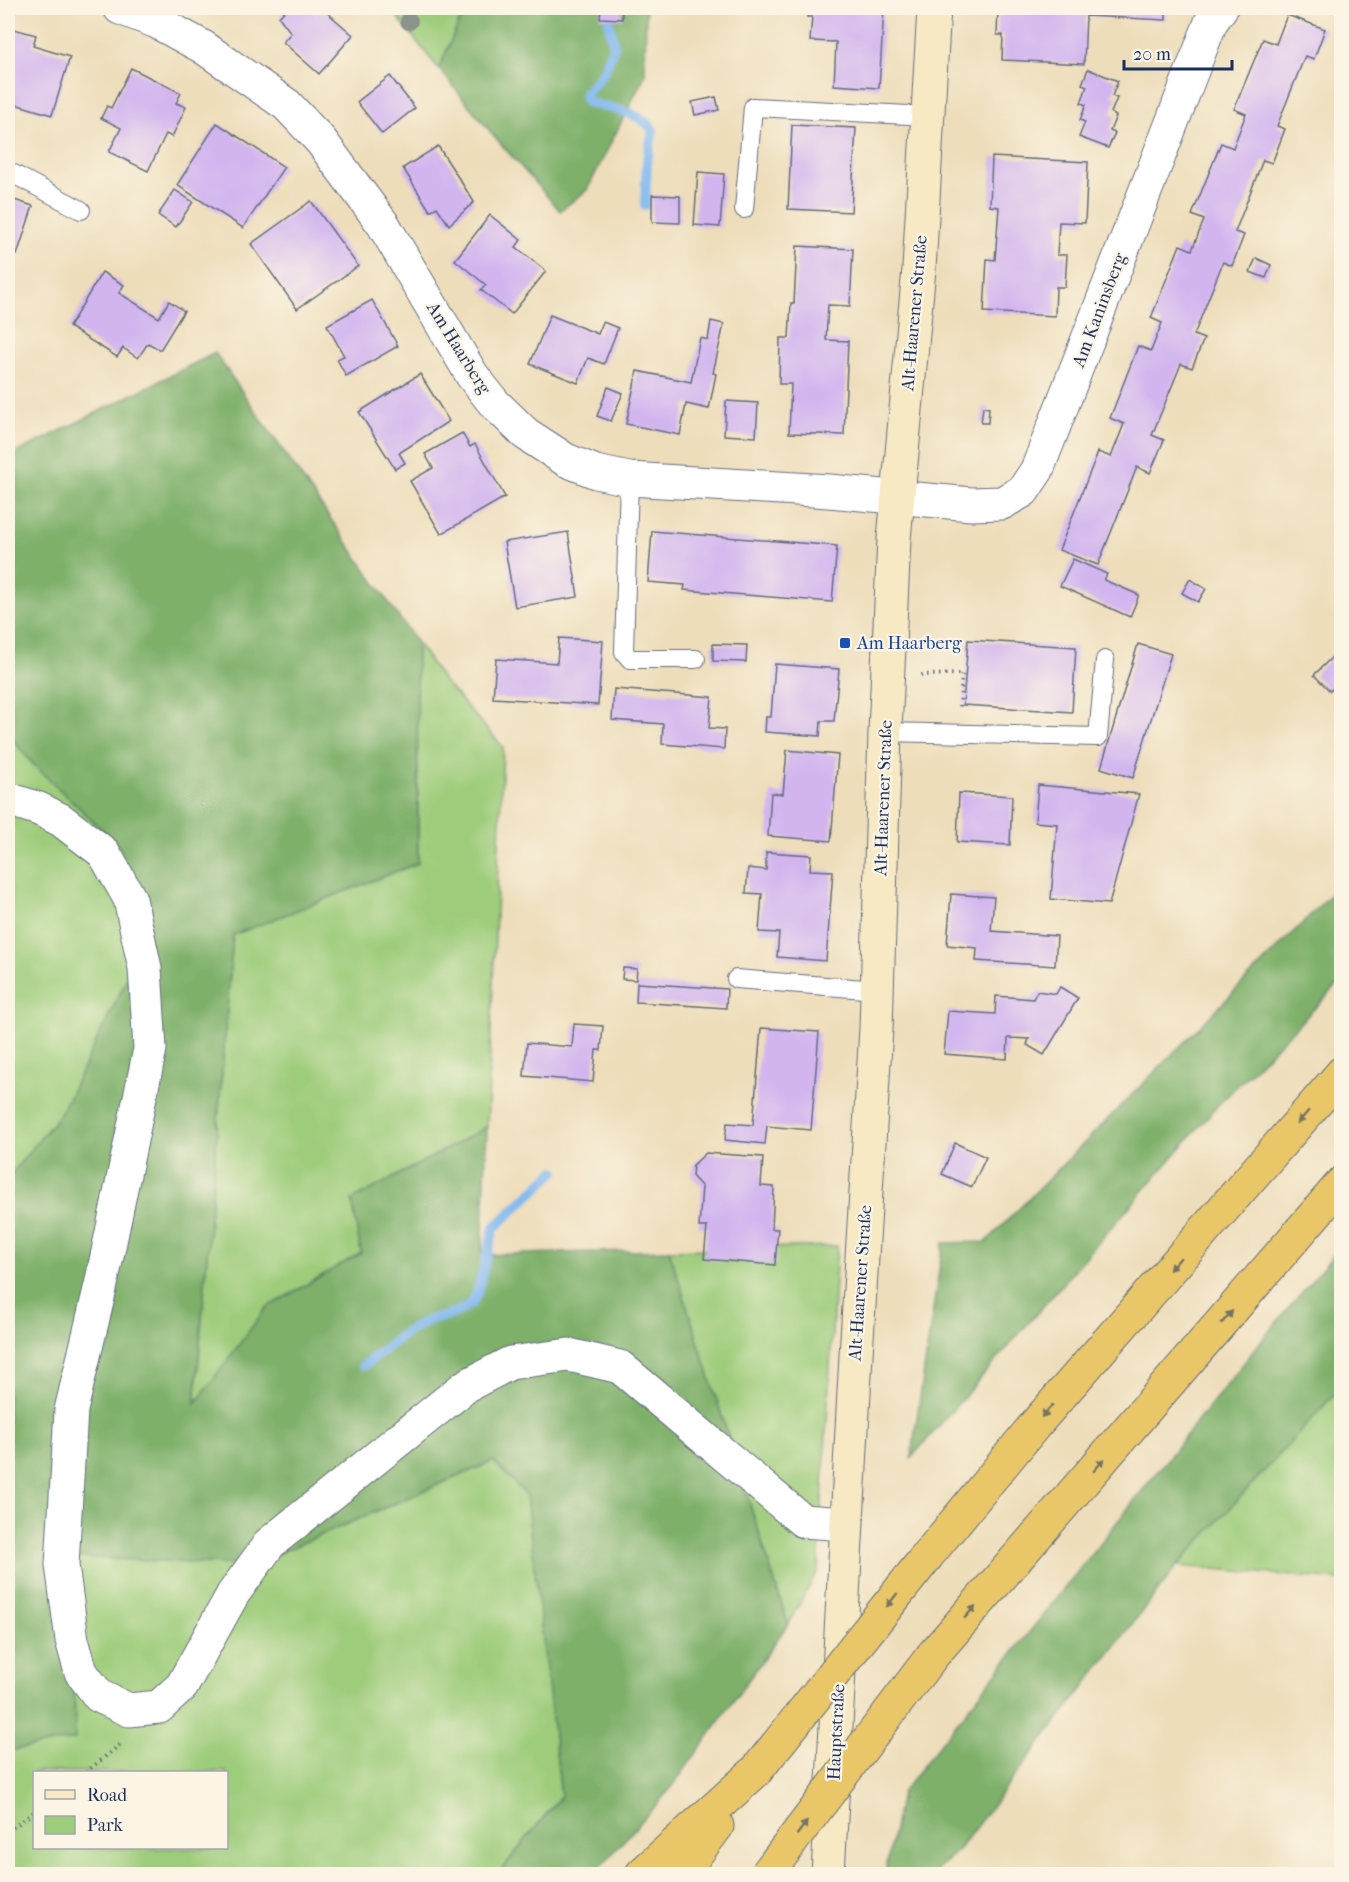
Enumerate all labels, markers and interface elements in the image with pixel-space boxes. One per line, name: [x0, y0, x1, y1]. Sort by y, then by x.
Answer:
scale bar: [1124, 33, 1232, 71]
text: 20 m: [1133, 44, 1171, 65]
street label: Alt-Haarener Straße: [897, 234, 932, 393]
street label: Am Kaninsberg: [1068, 250, 1131, 371]
street label: Am Haarberg: [421, 298, 495, 398]
place label: Am Haarberg: [856, 633, 962, 654]
marker: Am Haarberg: [838, 636, 852, 650]
street label: Alt-Haarener Straße: [870, 719, 897, 877]
one-way arrow: [1296, 1109, 1309, 1124]
street label: Alt-Haarener Straße: [845, 1204, 876, 1363]
one-way arrow: [1169, 1256, 1182, 1271]
one-way arrow: [1220, 1310, 1233, 1325]
one-way arrow: [1041, 1403, 1054, 1418]
one-way arrow: [1092, 1458, 1105, 1473]
one-way arrow: [886, 1593, 898, 1608]
one-way arrow: [964, 1604, 977, 1620]
street label: Hauptstraße: [823, 1683, 850, 1781]
legend: [33, 1771, 228, 1849]
text: Road: [87, 1785, 127, 1806]
text: Park: [87, 1815, 124, 1836]
one-way arrow: [796, 1820, 808, 1836]

